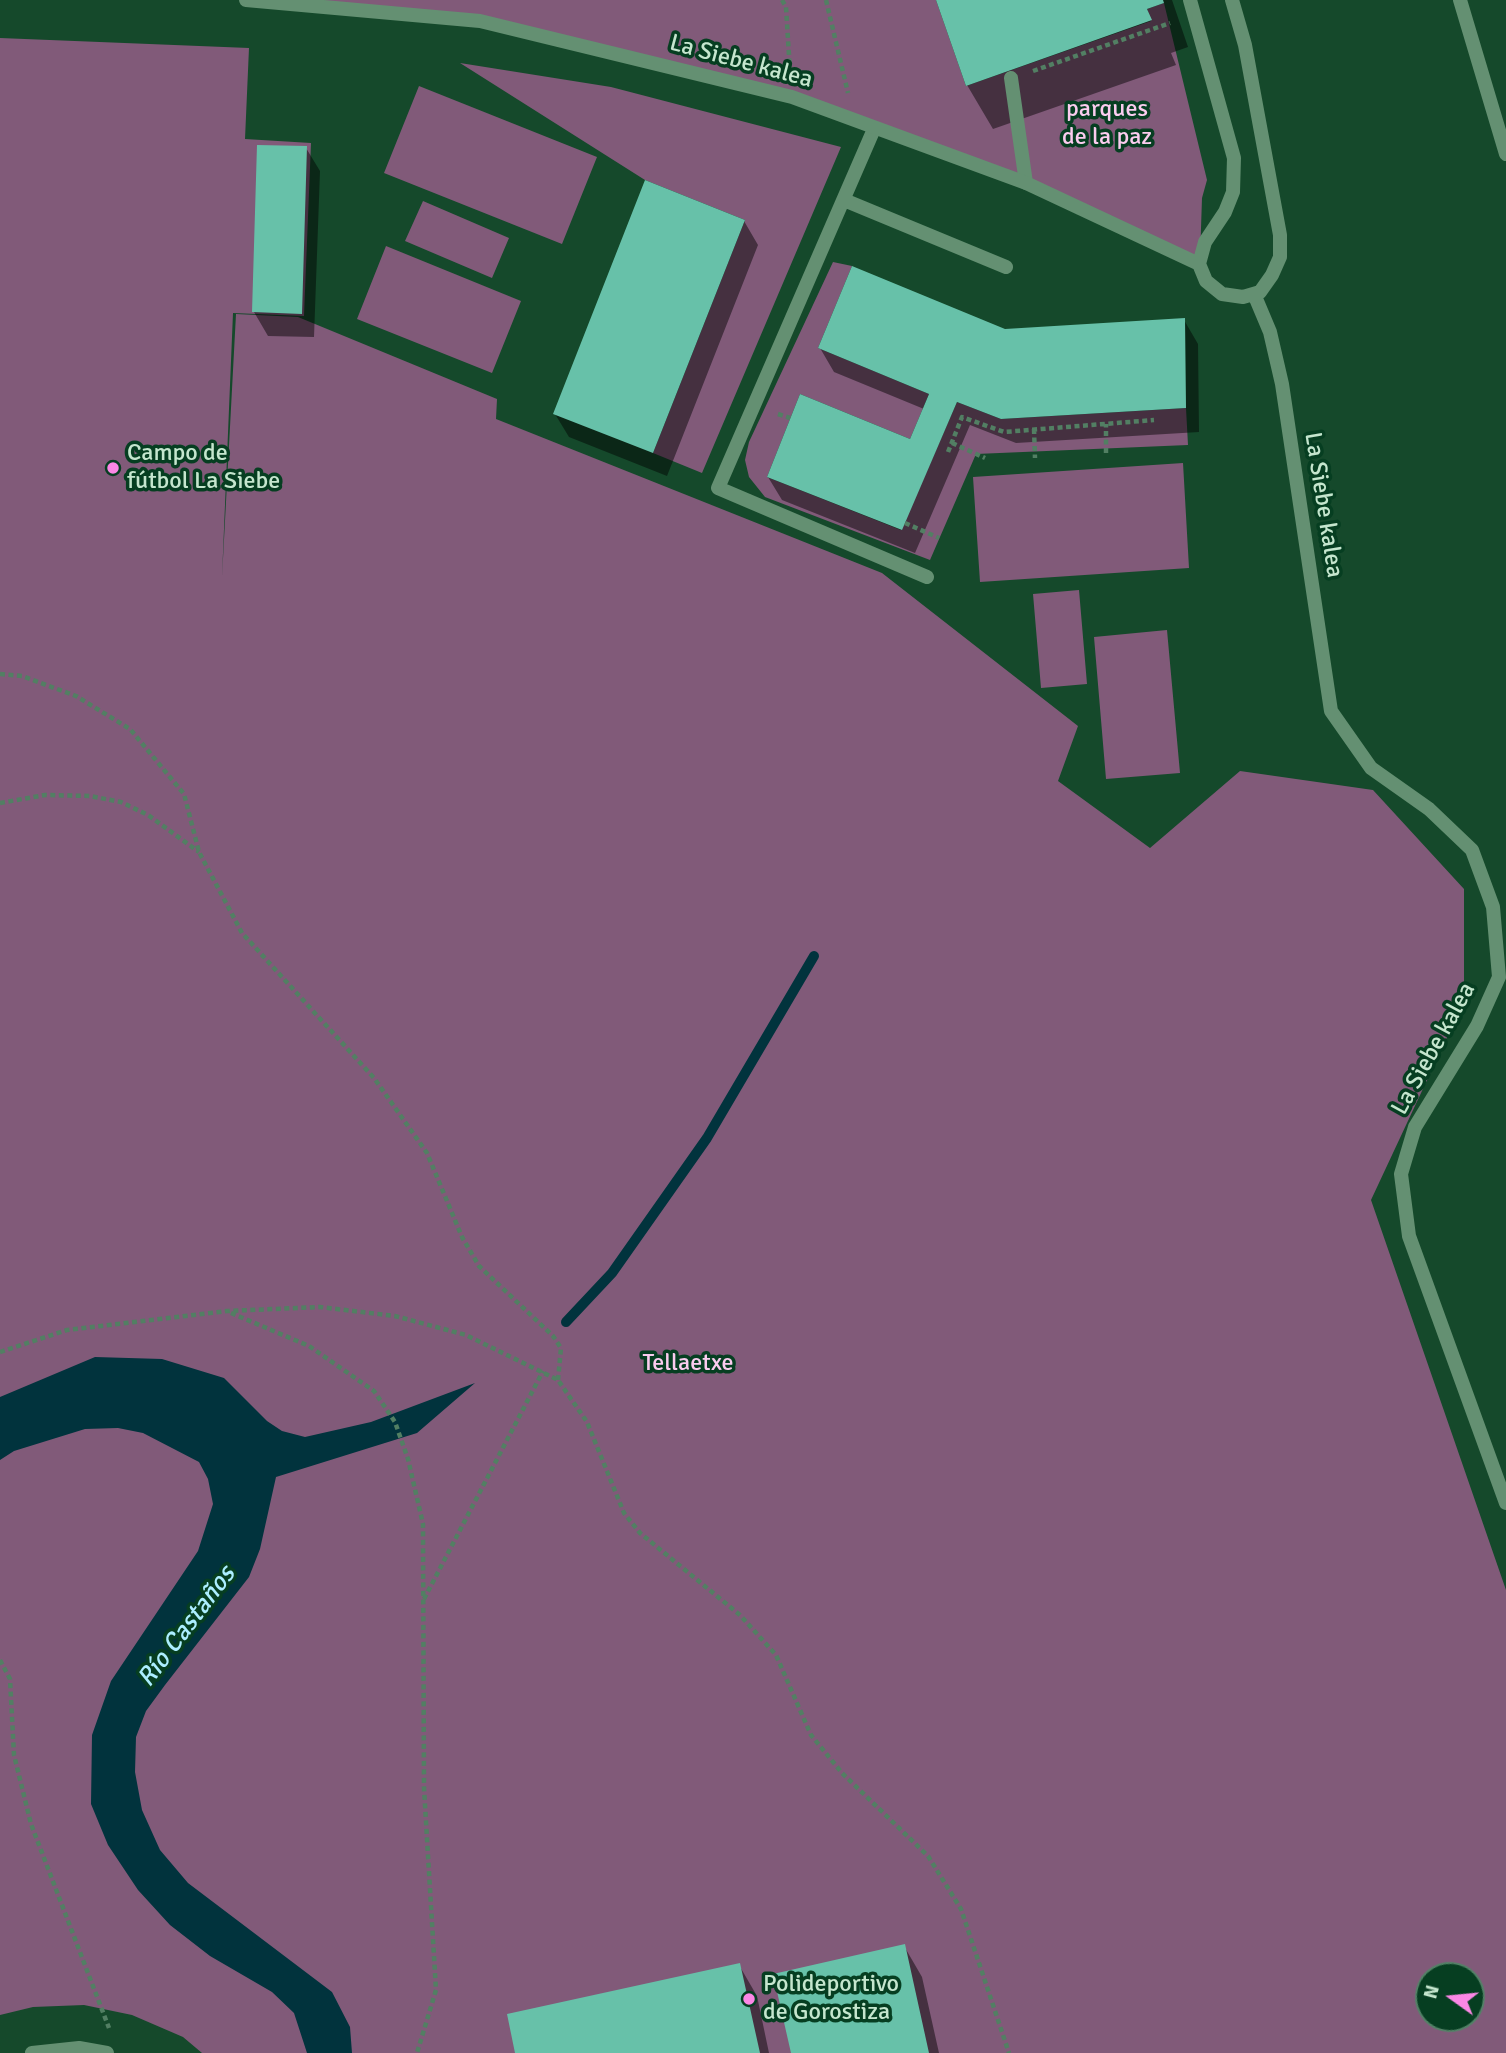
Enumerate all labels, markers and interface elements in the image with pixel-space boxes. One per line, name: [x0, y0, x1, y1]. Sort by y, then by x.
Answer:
street label: La Siebe kalea: [666, 29, 816, 95]
park label: parques de la paz: [1062, 96, 1152, 152]
street label: La Siebe kalea: [1297, 430, 1349, 580]
place label: Campo de fútbol La Siebe: [127, 440, 280, 496]
marker: Campo de fútbol La Siebe: [105, 460, 121, 476]
street label: La Siebe kalea: [1386, 978, 1482, 1120]
park label: Tellaetxe: [642, 1350, 734, 1378]
water label: Río Castaños: [131, 1560, 243, 1694]
north arrow: [1415, 1962, 1485, 2032]
place label: Polideportivo de Gorostiza: [763, 1971, 899, 2027]
text: N: [1418, 1983, 1445, 2002]
marker: Polideportivo de Gorostiza: [741, 1991, 757, 2007]

